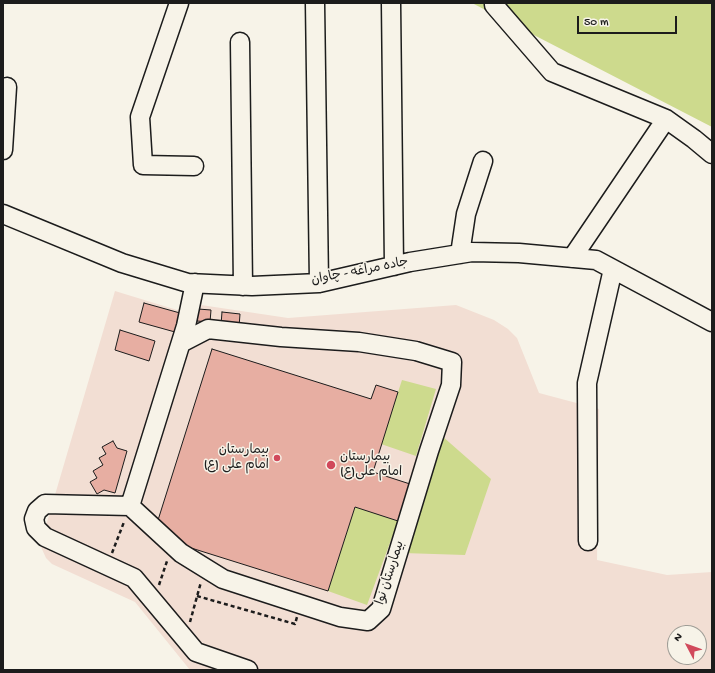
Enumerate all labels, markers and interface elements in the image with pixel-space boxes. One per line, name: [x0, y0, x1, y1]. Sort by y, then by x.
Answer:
scale bar: [579, 8, 679, 34]
text: 50 m: [584, 16, 609, 30]
street label: جاده مراغه - چاوان: [310, 255, 410, 289]
place label: بیمارستان امام علی (ع): [204, 443, 269, 474]
place label: بیمارستان امام علی(ع): [340, 450, 402, 481]
marker: بیمارستان امام علی (ع): [272, 453, 282, 463]
marker: بیمارستان امام علی(ع): [325, 459, 337, 471]
street label: بیمارستان نوا: [373, 539, 409, 607]
north arrow: [667, 625, 707, 665]
text: N: [672, 631, 686, 644]

